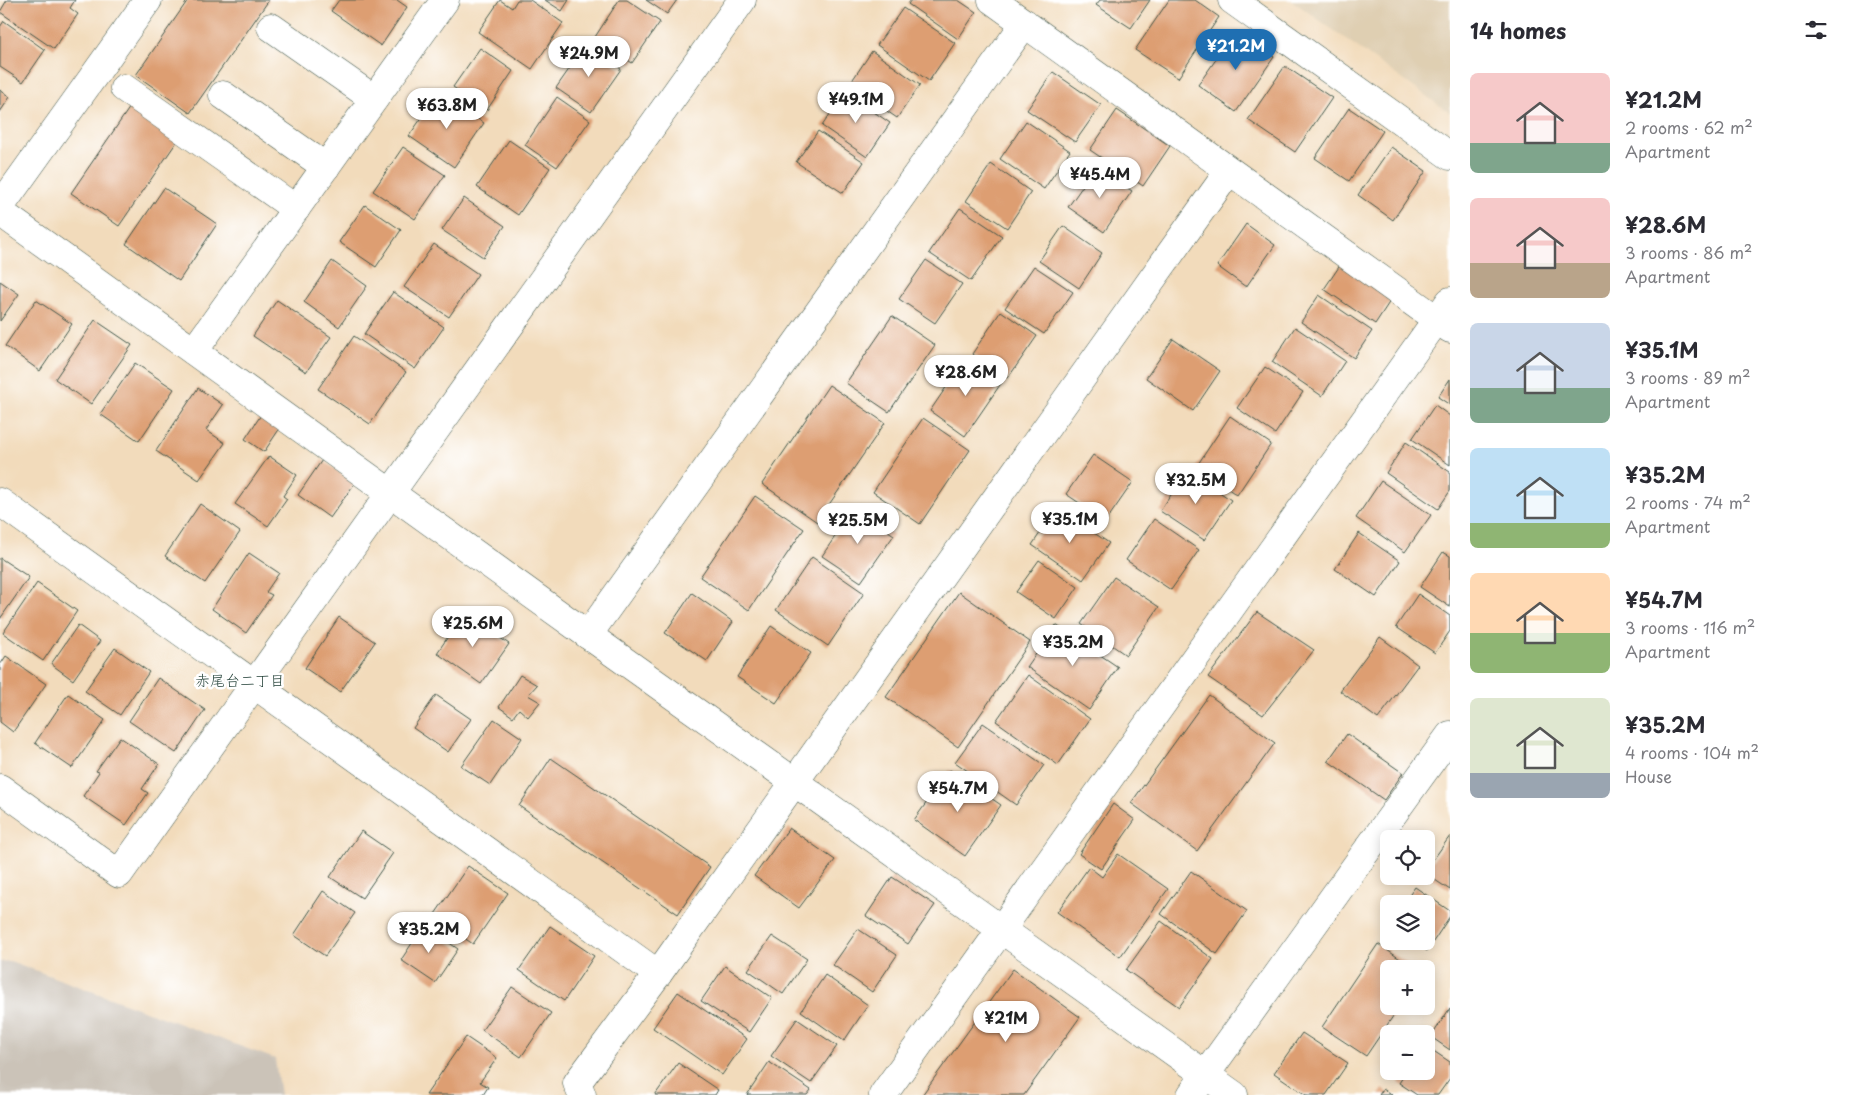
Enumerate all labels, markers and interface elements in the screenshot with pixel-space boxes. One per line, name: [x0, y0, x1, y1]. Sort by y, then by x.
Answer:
text: 14 homes: [1470, 14, 1566, 46]
icon: filters: [1802, 16, 1830, 44]
pin: ¥21.2M: [1195, 28, 1277, 71]
text: ¥21.2M: [1207, 33, 1265, 57]
pin: ¥24.9M: [548, 36, 630, 78]
text: ¥24.9M: [559, 40, 619, 64]
pin: ¥49.1M: [815, 82, 897, 124]
text: ¥21.2M: [1625, 83, 1702, 115]
text: ¥49.1M: [828, 86, 884, 110]
pin: ¥63.8M: [406, 88, 488, 130]
text: ¥63.8M: [417, 92, 477, 116]
icon: home: [1510, 93, 1570, 153]
text: 2 rooms · 62 m²: [1625, 115, 1753, 139]
text: Apartment: [1625, 139, 1710, 163]
pin: ¥45.4M: [1059, 156, 1141, 199]
text: ¥45.4M: [1070, 161, 1130, 185]
text: ¥28.6M: [1625, 208, 1706, 240]
icon: home: [1510, 218, 1570, 278]
text: 3 rooms · 86 m²: [1625, 240, 1752, 264]
text: Apartment: [1625, 264, 1710, 288]
text: ¥35.1M: [1625, 333, 1699, 365]
icon: home: [1510, 343, 1570, 403]
pin: ¥28.6M: [925, 354, 1007, 397]
text: ¥28.6M: [935, 359, 997, 383]
text: 3 rooms · 89 m²: [1625, 365, 1750, 389]
text: Apartment: [1625, 389, 1710, 413]
text: ¥35.2M: [1625, 458, 1705, 490]
pin: ¥32.5M: [1155, 462, 1237, 505]
text: ¥32.5M: [1166, 467, 1226, 491]
icon: home: [1510, 468, 1570, 528]
text: 2 rooms · 74 m²: [1625, 490, 1751, 514]
pin: ¥25.5M: [817, 502, 899, 545]
pin: ¥35.1M: [1029, 502, 1111, 544]
text: ¥35.1M: [1042, 506, 1098, 530]
text: ¥25.5M: [828, 507, 888, 531]
text: Apartment: [1625, 514, 1710, 538]
text: ¥54.7M: [1625, 583, 1703, 615]
icon: home: [1510, 593, 1570, 653]
pin: ¥25.6M: [432, 606, 514, 648]
text: ¥25.6M: [443, 610, 503, 634]
text: 3 rooms · 116 m²: [1625, 615, 1755, 639]
pin: ¥35.2M: [1032, 624, 1114, 667]
text: ¥35.2M: [1042, 629, 1104, 653]
text: Apartment: [1625, 639, 1710, 663]
district label: 赤尾台二丁目: [195, 668, 285, 691]
text: ¥35.2M: [1625, 708, 1705, 740]
icon: home: [1510, 718, 1570, 778]
text: 4 rooms · 104 m²: [1625, 740, 1759, 764]
text: House: [1625, 764, 1672, 788]
pin: ¥54.7M: [917, 770, 999, 813]
text: ¥54.7M: [928, 775, 988, 799]
map controls: [1380, 830, 1435, 1080]
button: locate: [1380, 830, 1435, 885]
button: layers: [1380, 895, 1435, 950]
pin: ¥35.2M: [388, 912, 470, 954]
text: ¥35.2M: [398, 916, 460, 940]
button: +: [1380, 960, 1435, 1015]
pin: ¥21M: [976, 1000, 1036, 1043]
text: ¥21M: [984, 1005, 1028, 1029]
button: −: [1380, 1025, 1435, 1080]

